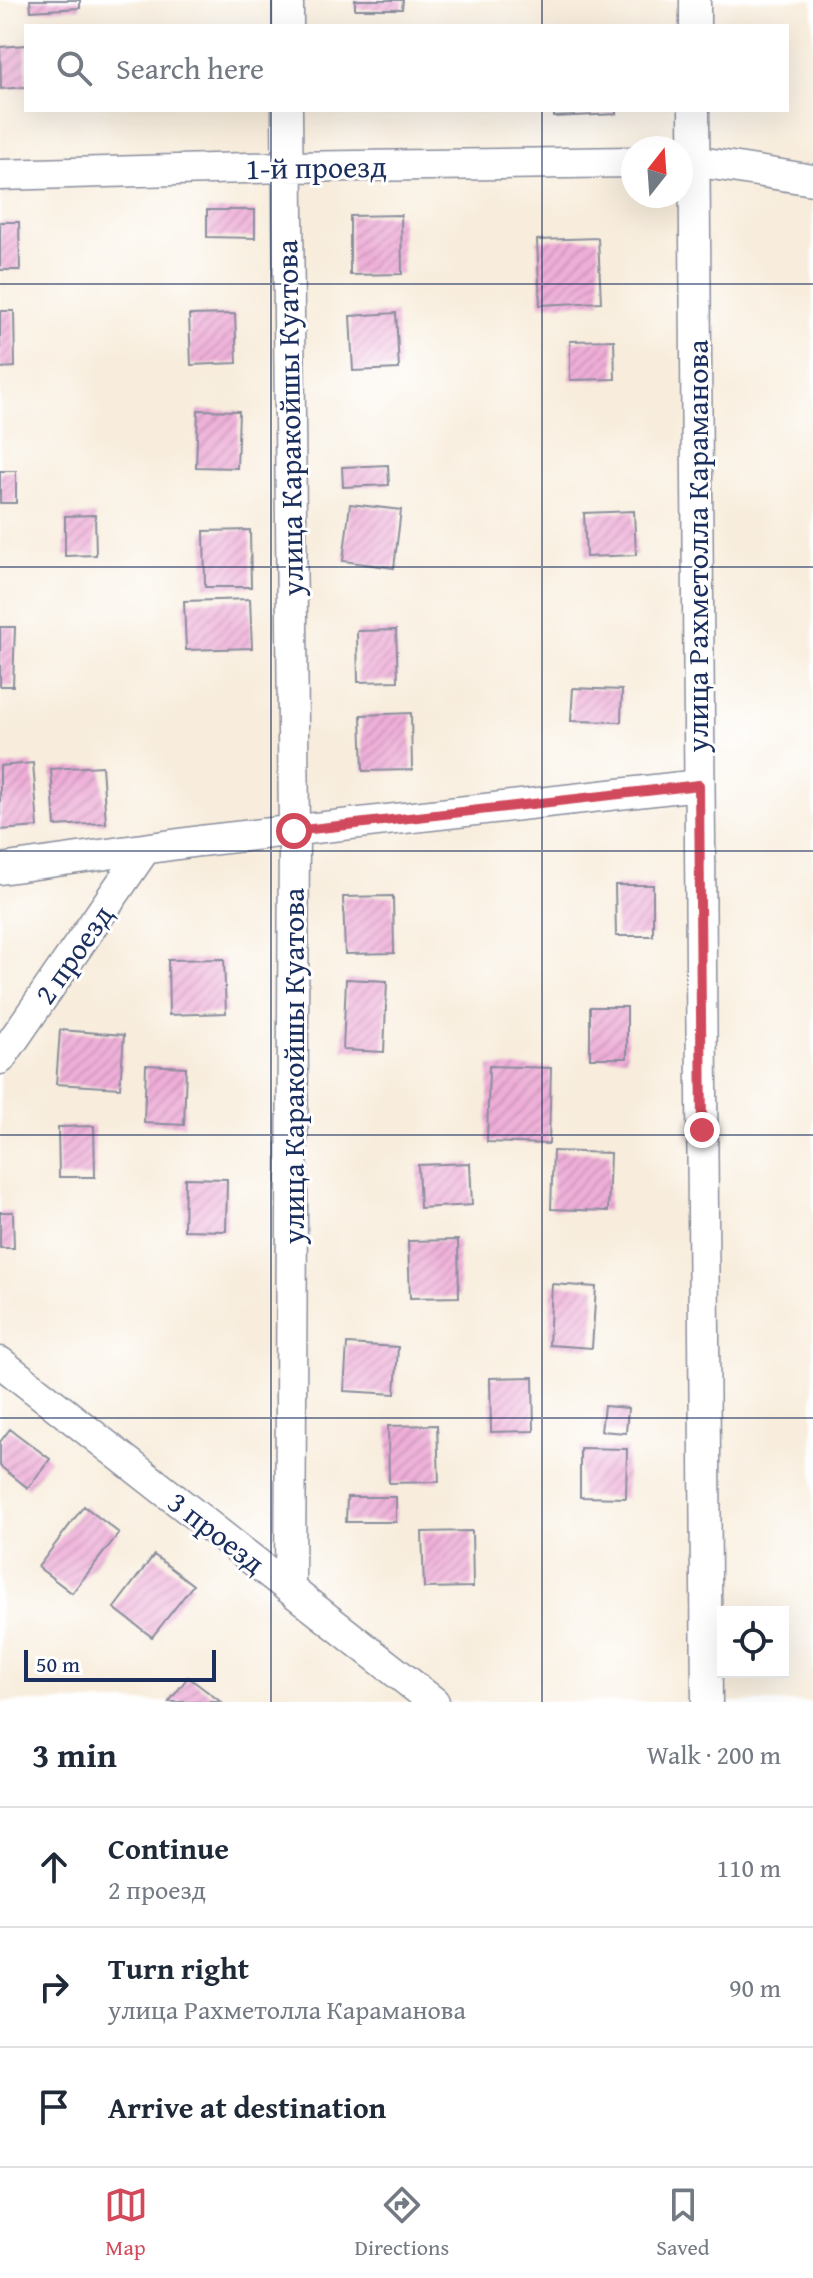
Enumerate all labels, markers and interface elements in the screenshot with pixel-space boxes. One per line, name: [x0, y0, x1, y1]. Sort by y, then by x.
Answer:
search box: [24, 24, 789, 112]
icon: search: [52, 46, 96, 90]
text: Search here: [116, 46, 264, 90]
north arrow: [621, 136, 693, 208]
street label: 1-й проезд: [245, 144, 387, 190]
street label: улица Каракойшы Куатова: [264, 239, 314, 598]
street label: улица Рахметолла Караманова: [675, 339, 719, 754]
route start: [276, 813, 312, 849]
street label: улица Каракойшы Куатова: [271, 887, 315, 1245]
street label: 2 проезд: [23, 895, 123, 1013]
route end: [684, 1112, 720, 1148]
street label: 3 проезд: [159, 1480, 275, 1584]
map controls: [717, 1606, 789, 1678]
button: locate: [717, 1606, 789, 1678]
scale bar: [24, 1646, 216, 1682]
text: 50 m: [36, 1648, 80, 1680]
text: 3 min: [32, 1730, 117, 1779]
text: Walk · 200 m: [647, 1735, 781, 1774]
text: Continue: [108, 1826, 229, 1870]
icon: ahead: [32, 1845, 76, 1889]
text: 110 m: [716, 1848, 781, 1887]
text: 2 проезд: [108, 1870, 206, 1909]
text: Turn right: [108, 1946, 249, 1990]
icon: right: [32, 1965, 76, 2009]
text: 90 m: [729, 1968, 781, 2007]
text: улица Рахметолла Караманова: [108, 1990, 466, 2029]
icon: arrive: [32, 2085, 76, 2129]
text: Arrive at destination: [108, 2085, 386, 2129]
tab: Map: [104, 2183, 148, 2263]
tab: Directions: [355, 2183, 449, 2263]
tab: Saved: [656, 2183, 709, 2263]

